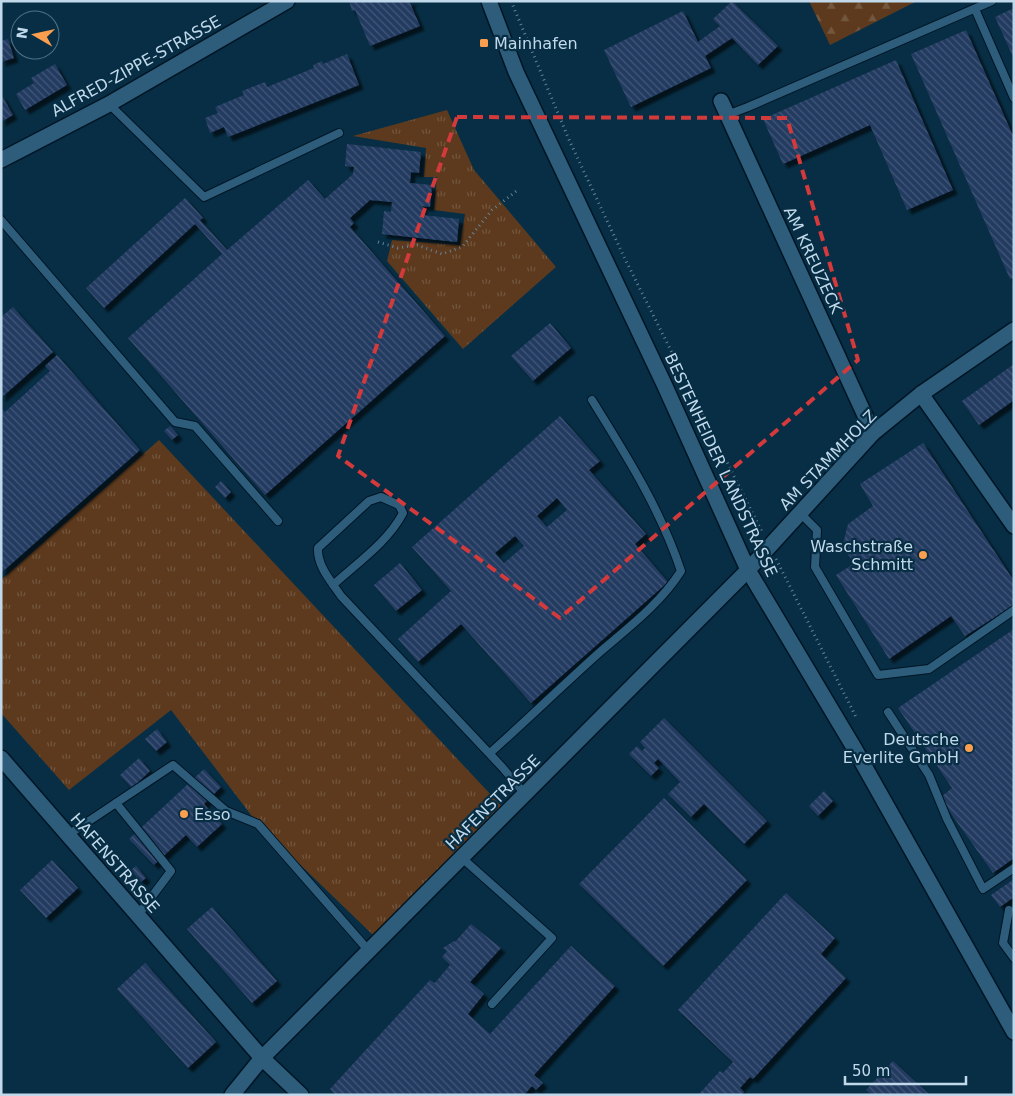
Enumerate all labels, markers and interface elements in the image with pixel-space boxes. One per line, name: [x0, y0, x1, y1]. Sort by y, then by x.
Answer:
north arrow: [10, 10, 60, 60]
street label: ALFRED-ZIPPE-STRASSE: [48, 11, 224, 121]
text: N: [13, 26, 31, 40]
place label: Mainhafen: [494, 34, 578, 53]
marker: Mainhafen: [478, 37, 490, 49]
street label: AM KREUZECK: [780, 204, 846, 317]
street label: BESTENHEIDER LANDSTRASSE: [661, 350, 781, 580]
street label: AM STAMMHOLZ: [775, 406, 881, 514]
place label: Waschstraße Schmitt: [810, 537, 913, 574]
marker: Waschstraße Schmitt: [917, 549, 929, 561]
place label: Deutsche Everlite GmbH: [843, 730, 959, 767]
marker: Deutsche Everlite GmbH: [963, 742, 975, 754]
street label: HAFENSTRASSE: [442, 751, 544, 853]
place label: Esso: [194, 805, 231, 824]
marker: Esso: [178, 808, 190, 820]
street label: HAFENSTRASSE: [66, 809, 164, 917]
scale bar: [845, 1054, 966, 1086]
text: 50 m: [852, 1062, 890, 1080]

